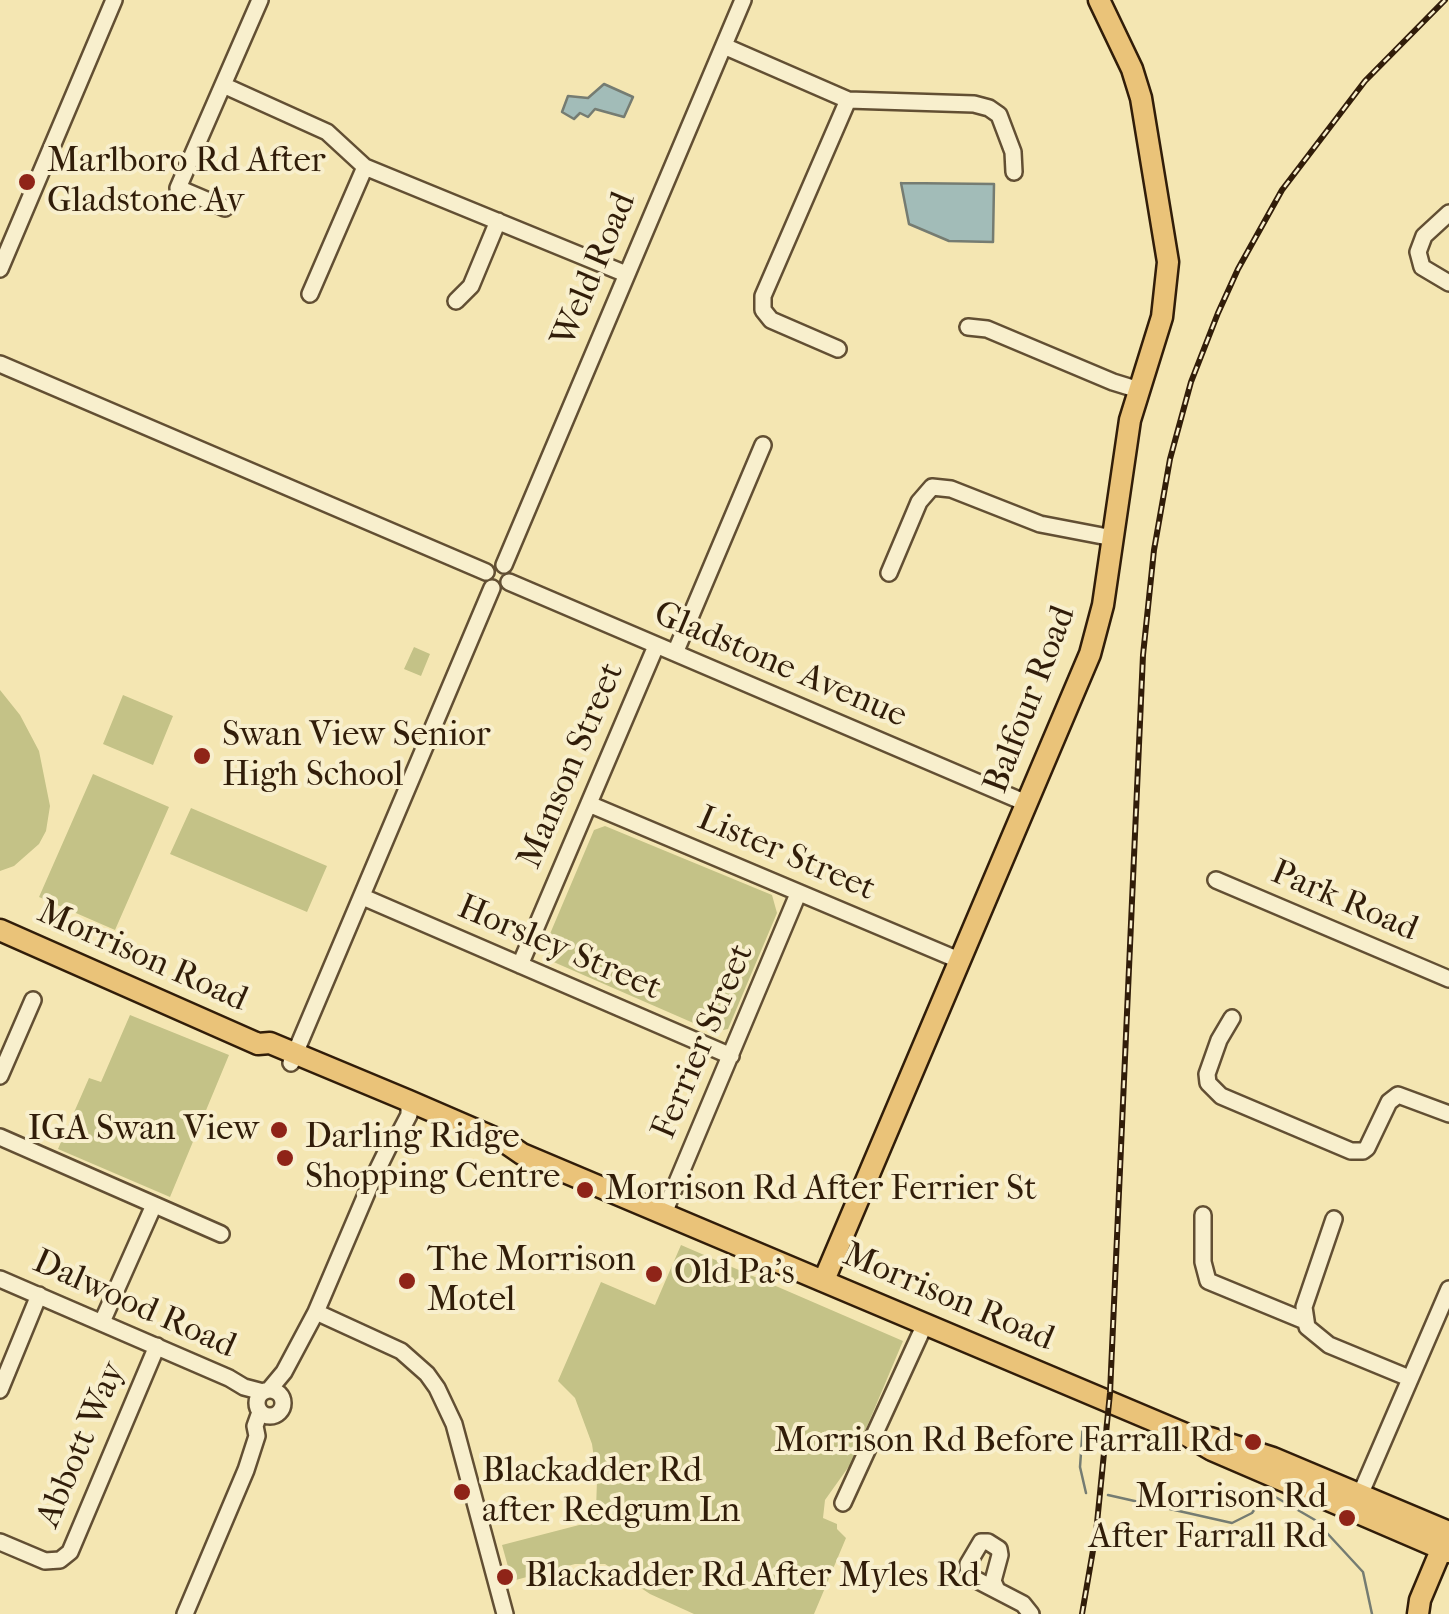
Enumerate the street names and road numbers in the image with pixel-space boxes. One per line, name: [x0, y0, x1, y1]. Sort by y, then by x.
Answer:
street label: Weld Road: [544, 187, 646, 353]
street label: Gladstone Avenue: [647, 594, 913, 738]
street label: Balfour Road: [976, 600, 1086, 800]
street label: Manson Street: [510, 657, 634, 875]
street label: Lister Street: [691, 799, 881, 911]
street label: Park Road: [1264, 852, 1424, 952]
street label: Horsley Street: [451, 887, 667, 1011]
street label: Morrison Road: [31, 892, 253, 1022]
street label: Ferrier Street: [644, 938, 764, 1146]
street label: Morrison Road: [836, 1235, 1060, 1361]
street label: Dalwood Road: [26, 1242, 242, 1368]
street label: Abbott Way: [28, 1356, 136, 1534]

